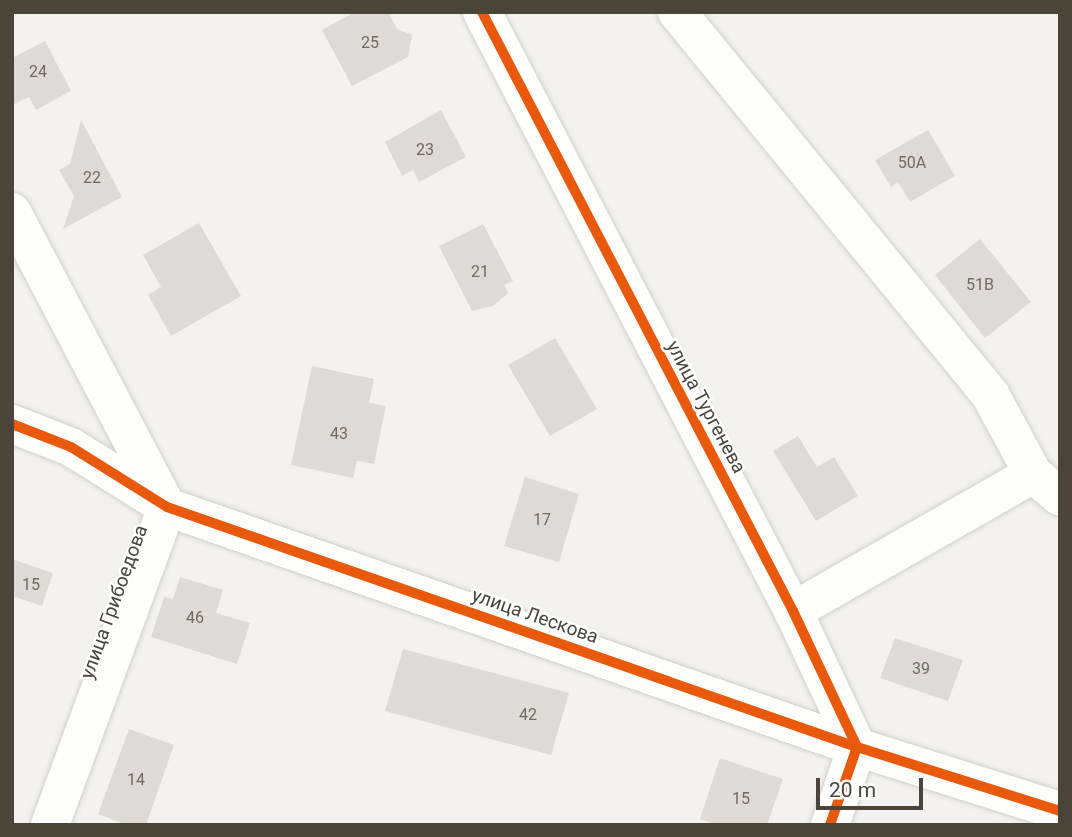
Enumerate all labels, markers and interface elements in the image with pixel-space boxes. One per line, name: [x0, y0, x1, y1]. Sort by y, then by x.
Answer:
house number: 25: [361, 33, 379, 53]
house number: 24: [29, 62, 47, 82]
house number: 23: [416, 140, 434, 160]
house number: 50А: [898, 153, 926, 173]
house number: 22: [83, 168, 101, 188]
house number: 21: [471, 262, 489, 282]
house number: 51В: [966, 275, 994, 295]
street label: улица Тургенева: [661, 337, 751, 477]
house number: 43: [330, 424, 348, 444]
house number: 17: [533, 510, 551, 530]
street label: улица Грибоедова: [76, 522, 152, 682]
house number: 15: [22, 575, 40, 595]
street label: улица Лескова: [469, 584, 601, 648]
house number: 46: [186, 608, 204, 628]
house number: 39: [912, 659, 930, 679]
house number: 42: [519, 705, 537, 725]
scale bar: [820, 764, 927, 808]
house number: 14: [127, 770, 145, 790]
text: 20 m: [829, 778, 876, 802]
house number: 15: [732, 789, 750, 809]

